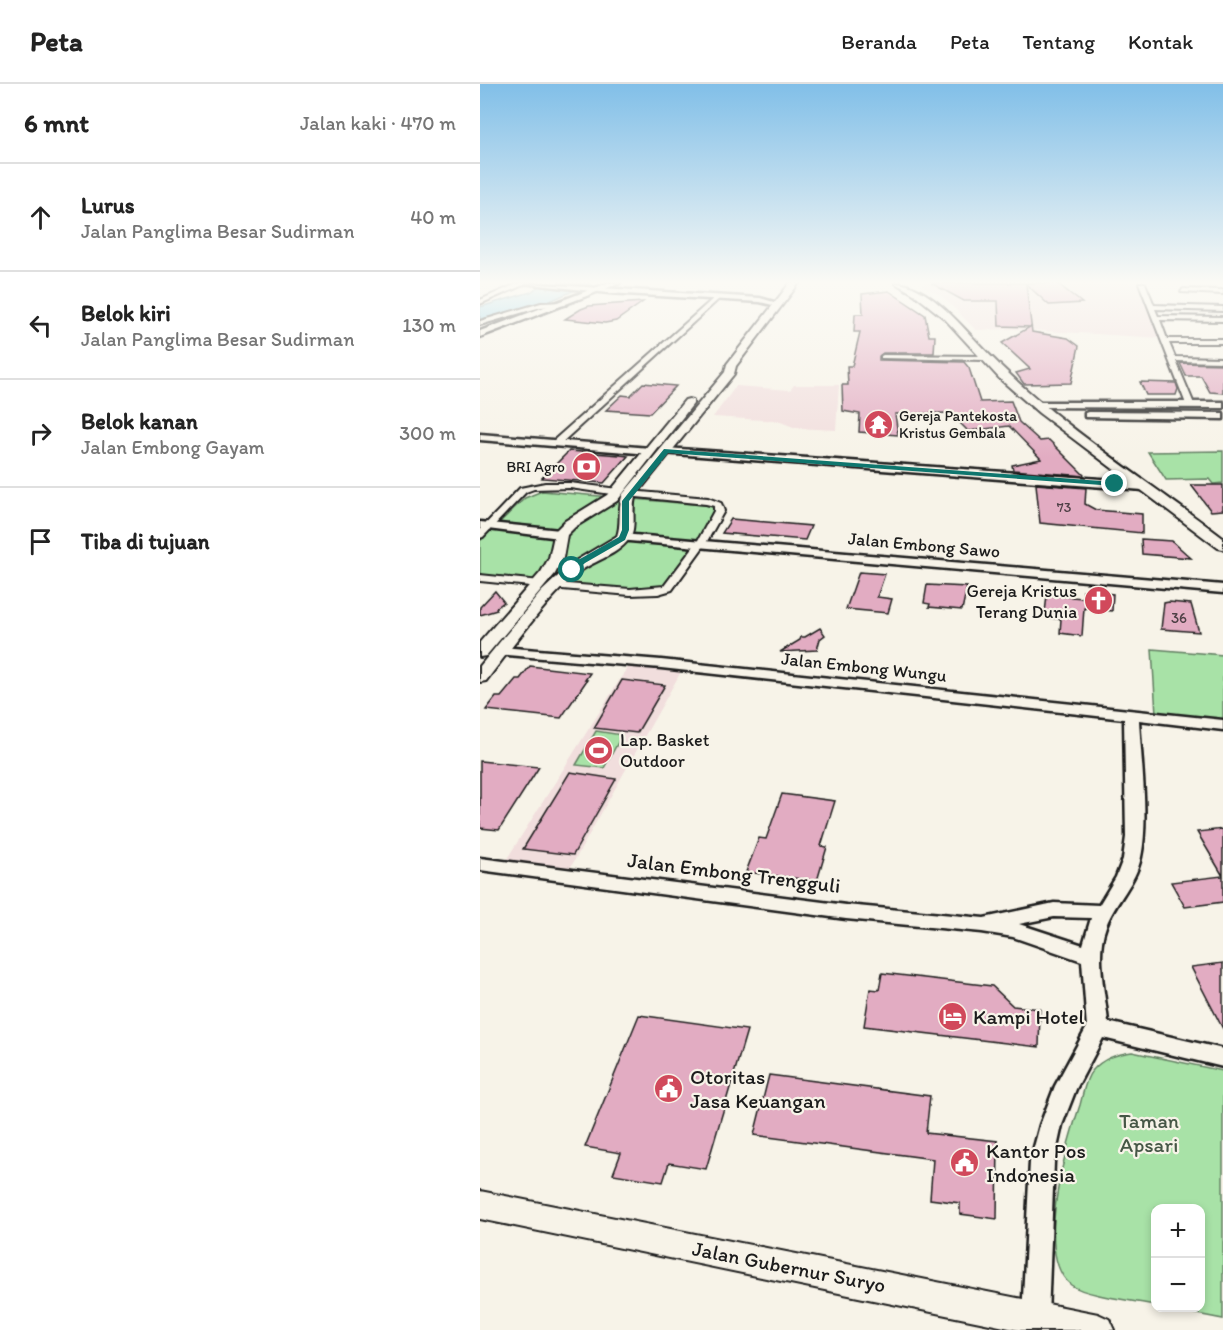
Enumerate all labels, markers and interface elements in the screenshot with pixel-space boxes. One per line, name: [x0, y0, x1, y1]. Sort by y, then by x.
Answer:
text: Peta: [30, 24, 83, 58]
text: Beranda: [841, 29, 917, 54]
text: Peta: [950, 29, 990, 54]
text: Tentang: [1023, 29, 1095, 54]
text: Kontak: [1128, 29, 1193, 54]
text: 6 mnt: [24, 107, 89, 139]
text: Jalan kaki · 470 m: [300, 111, 456, 135]
text: Lurus: [81, 192, 135, 219]
icon: ahead: [24, 201, 57, 234]
text: 40 m: [410, 205, 456, 229]
text: Jalan Panglima Besar Sudirman: [81, 219, 355, 243]
text: Belok kiri: [81, 300, 171, 327]
icon: left: [24, 309, 57, 342]
text: 130 m: [402, 313, 456, 337]
text: Jalan Panglima Besar Sudirman: [81, 327, 355, 351]
place label: Gereja Pantekosta Kristus Gembala: [899, 407, 1017, 442]
text: Belok kanan: [81, 408, 198, 435]
temple icon: Gereja Pantekosta Kristus Gembala: [862, 409, 894, 441]
icon: right: [24, 417, 57, 450]
text: 300 m: [399, 421, 456, 445]
text: Jalan Embong Gayam: [81, 435, 265, 459]
bank icon: BRI Agro: [570, 451, 602, 483]
place label: BRI Agro: [506, 458, 565, 476]
route end: [1101, 470, 1127, 496]
house number: 73: [1057, 499, 1072, 516]
icon: arrive: [24, 525, 57, 558]
street label: Jalan Embong Sawo: [847, 527, 1001, 563]
text: Tiba di tujuan: [81, 528, 210, 555]
route start: [558, 556, 584, 582]
place label: Gereja Kristus Terang Dunia: [967, 580, 1077, 623]
church icon: Gereja Kristus Terang Dunia: [1082, 585, 1114, 617]
house number: 36: [1171, 609, 1187, 627]
street label: Jalan Embong Wungu: [780, 647, 948, 687]
place label: Lap. Basket Outdoor: [620, 729, 710, 772]
sports icon: Lap. Basket Outdoor: [583, 734, 615, 766]
street label: Jalan Embong Trengguli: [626, 847, 842, 898]
hotel icon: Kampi Hotel: [936, 1001, 968, 1033]
place label: Kampi Hotel: [973, 1004, 1085, 1029]
place label: Otoritas Jasa Keuangan: [690, 1064, 826, 1113]
public building icon: Otoritas Jasa Keuangan: [653, 1073, 685, 1105]
park label: Taman Apsari: [1119, 1108, 1179, 1157]
place label: Kantor Pos Indonesia: [986, 1138, 1086, 1187]
public building icon: Kantor Pos Indonesia: [949, 1147, 981, 1179]
map controls: [1151, 1204, 1205, 1312]
button: +: [1151, 1204, 1205, 1258]
street label: Jalan Gubernur Suryo: [690, 1235, 888, 1298]
button: −: [1151, 1258, 1205, 1312]

